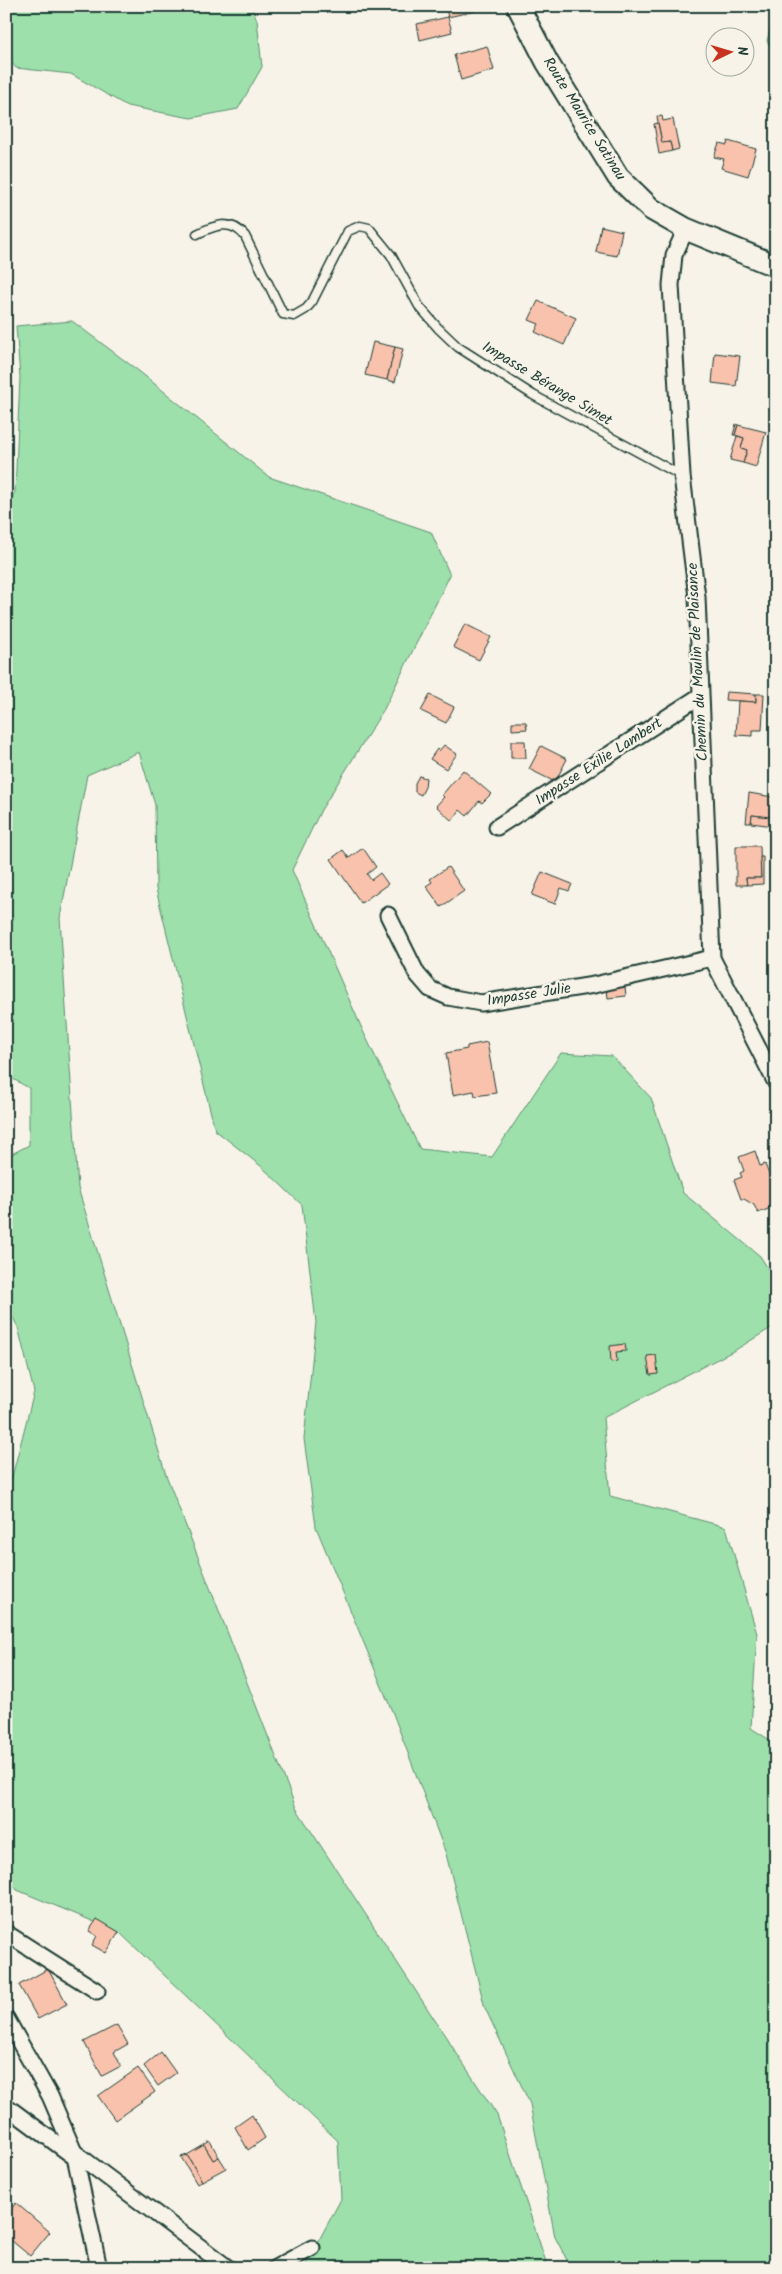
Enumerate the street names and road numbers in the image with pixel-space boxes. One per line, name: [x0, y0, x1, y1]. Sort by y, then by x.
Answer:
street label: Route Maurice Satinau: [536, 52, 632, 186]
street label: Impasse Bérange Simet: [477, 336, 617, 433]
street label: Chemin du Moulin de Plaisance: [681, 562, 715, 762]
street label: Impasse Exilie Lambert: [531, 712, 668, 812]
street label: Impasse Julie: [485, 976, 573, 1013]

